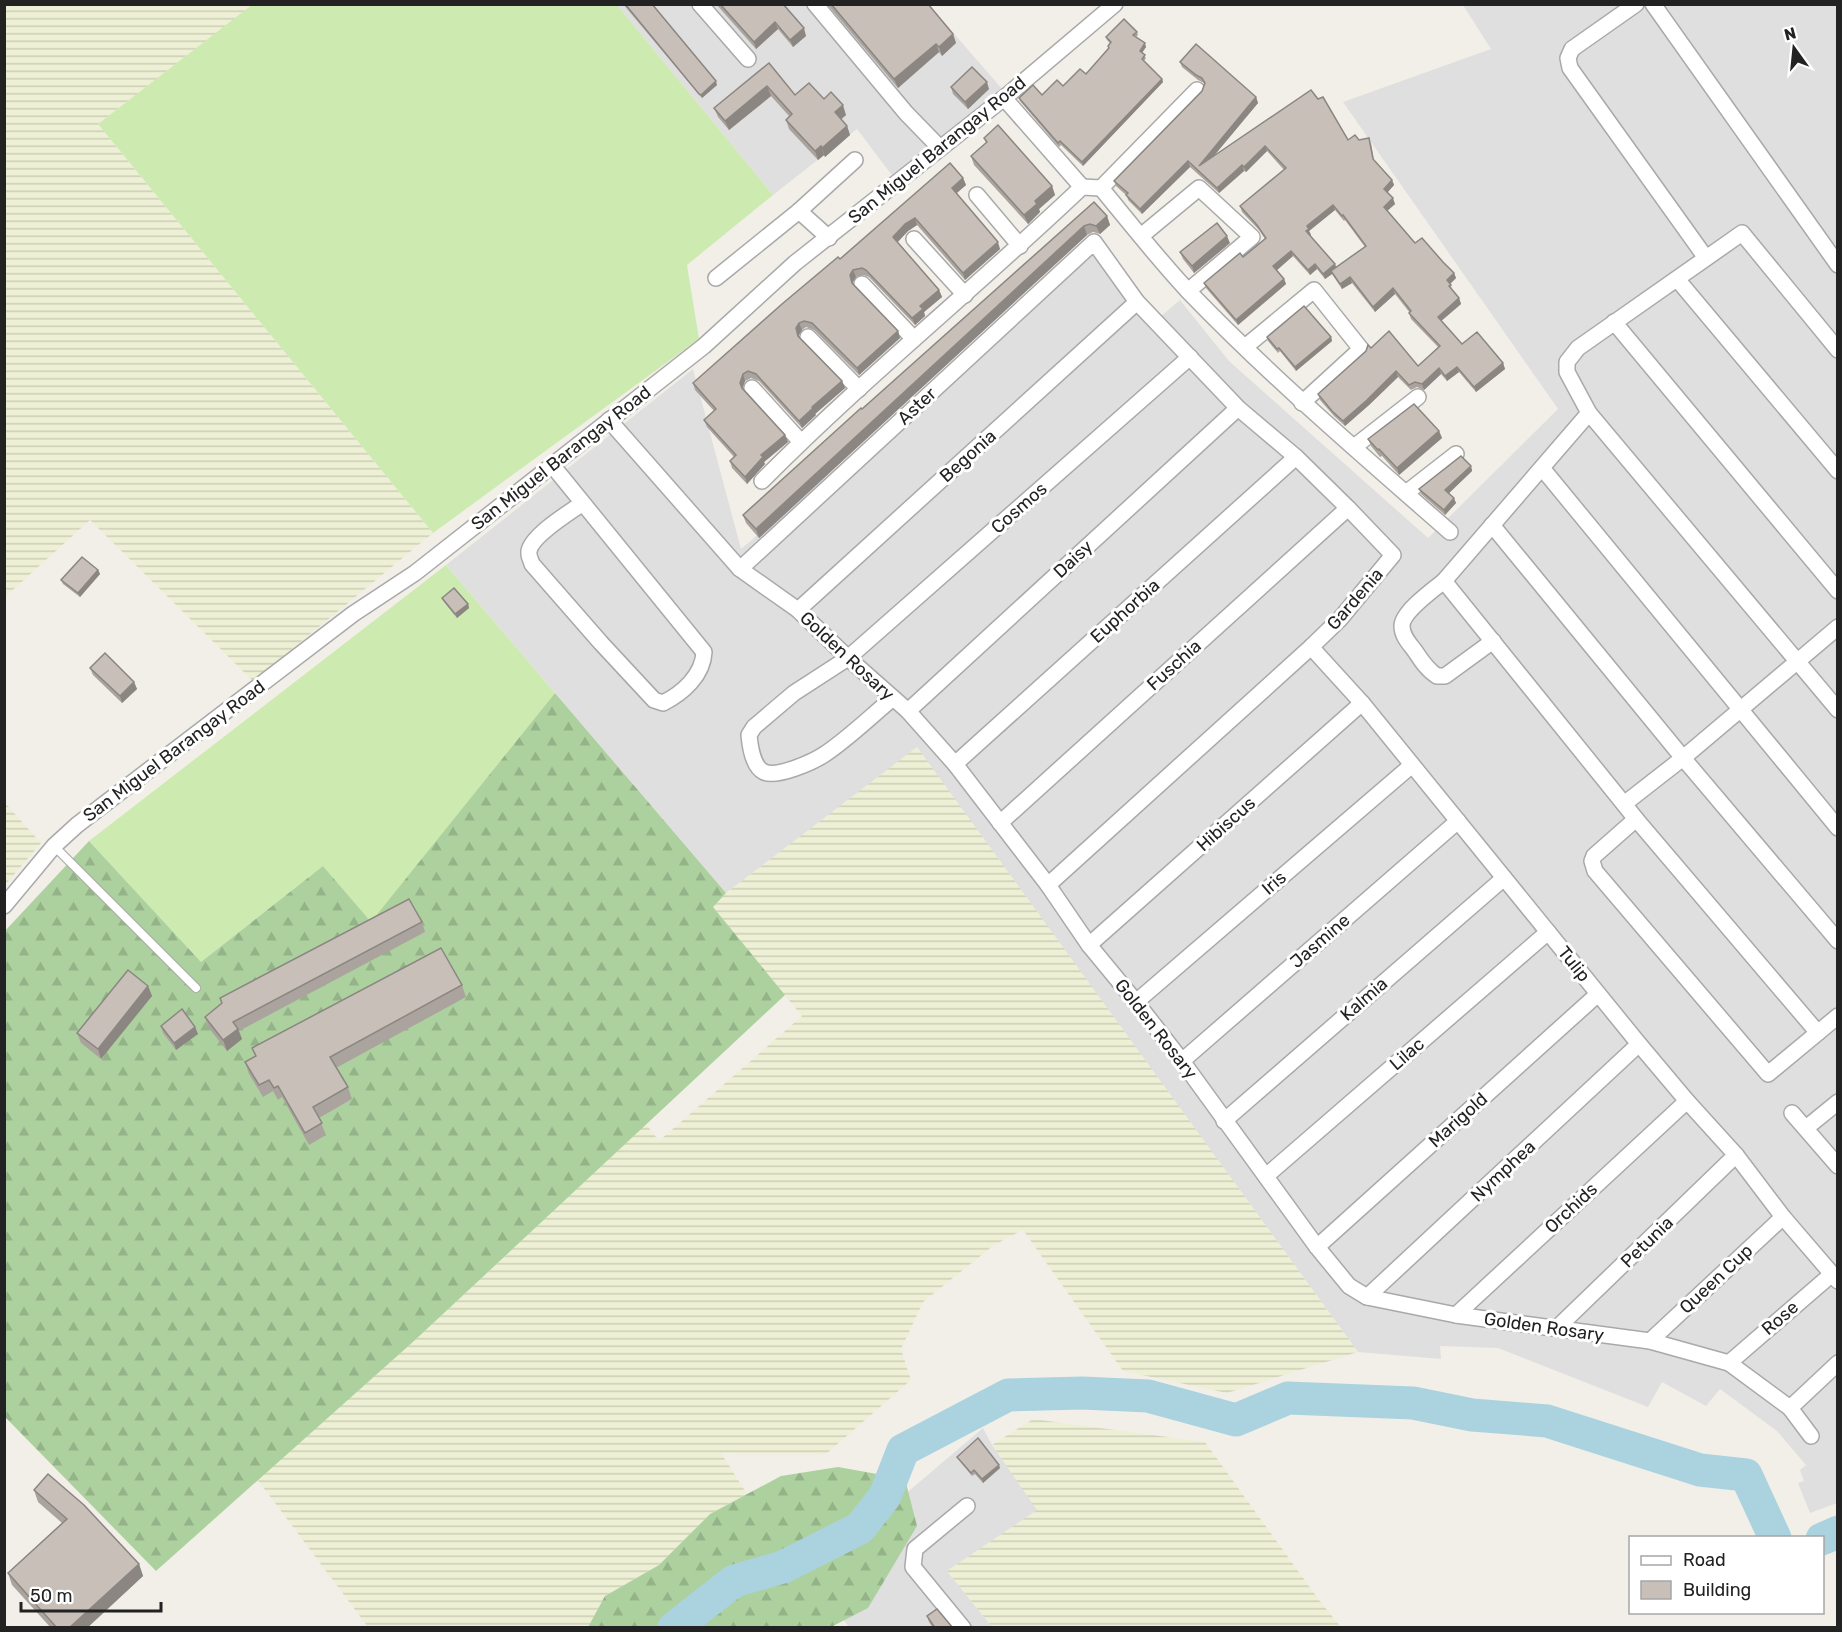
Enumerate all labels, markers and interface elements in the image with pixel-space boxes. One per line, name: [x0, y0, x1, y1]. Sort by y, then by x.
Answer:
north arrow: [1764, 18, 1824, 78]
text: N: [1782, 23, 1798, 45]
street label: San Miguel Barangay Road: [844, 72, 1030, 228]
street label: San Miguel Barangay Road: [467, 381, 655, 535]
street label: Aster: [893, 382, 941, 429]
street label: Begonia: [935, 425, 1001, 487]
street label: Cosmos: [986, 478, 1052, 538]
street label: Daisy: [1049, 535, 1097, 583]
street label: Gardenia: [1322, 564, 1388, 634]
street label: Euphorbia: [1086, 574, 1164, 648]
street label: Golden Rosary: [795, 607, 899, 705]
street label: Fuschia: [1142, 635, 1206, 695]
street label: San Miguel Barangay Road: [79, 675, 269, 827]
street label: Hibiscus: [1192, 792, 1260, 856]
street label: Iris: [1257, 866, 1291, 900]
street label: Jasmine: [1286, 909, 1354, 973]
street label: Tulip: [1553, 942, 1595, 986]
street label: Kalmia: [1336, 973, 1392, 1025]
street label: Golden Rosary: [1110, 975, 1202, 1083]
street label: Lilac: [1385, 1033, 1429, 1075]
street label: Marigold: [1424, 1088, 1492, 1152]
street label: Nymphea: [1466, 1136, 1540, 1206]
street label: Orchids: [1540, 1178, 1602, 1238]
street label: Petunia: [1616, 1212, 1678, 1272]
street label: Queen Cup: [1675, 1240, 1757, 1318]
street label: Rose: [1757, 1296, 1803, 1340]
street label: Golden Rosary: [1483, 1308, 1605, 1346]
legend: [1629, 1536, 1824, 1614]
text: Road: [1683, 1549, 1726, 1571]
scale bar: [21, 1575, 160, 1613]
text: Building: [1683, 1579, 1751, 1601]
text: 50 m: [30, 1585, 73, 1607]

